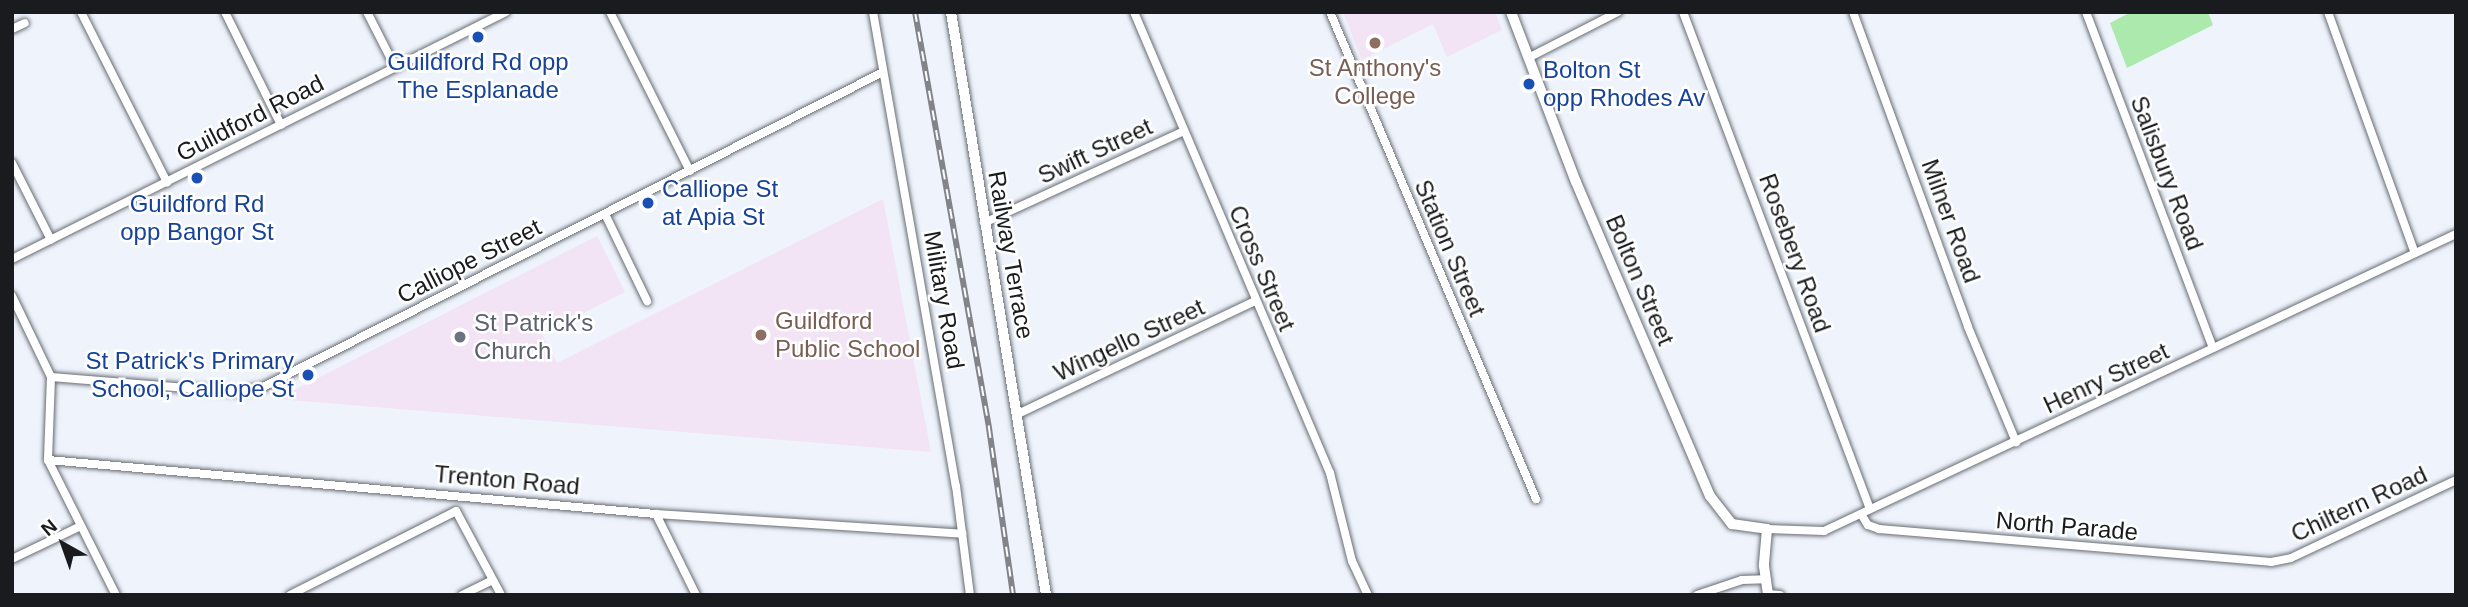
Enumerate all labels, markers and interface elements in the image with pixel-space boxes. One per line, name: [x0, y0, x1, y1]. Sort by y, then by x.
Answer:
marker: Guildford Rd opp The Esplanade: [470, 29, 486, 45]
marker: St Anthony's College: [1367, 35, 1383, 51]
place label: Guildford Rd opp The Esplanade: [387, 48, 569, 104]
place label: St Anthony's College: [1308, 54, 1442, 110]
place label: Bolton St opp Rhodes Av: [1543, 56, 1707, 112]
street label: Guildford Road: [172, 69, 328, 167]
marker: Bolton St opp Rhodes Av: [1521, 76, 1537, 92]
street label: Salisbury Road: [2124, 92, 2210, 254]
street label: Swift Street: [1033, 112, 1157, 190]
street label: Milner Road: [1915, 155, 1987, 287]
street label: Railway Terrace: [982, 168, 1040, 342]
marker: Guildford Rd opp Bangor St: [189, 170, 205, 186]
street label: Rosebery Road: [1753, 170, 1837, 336]
place label: Calliope St at Apia St: [662, 175, 778, 231]
street label: Station Street: [1408, 175, 1492, 321]
place label: Guildford Rd opp Bangor St: [120, 190, 274, 246]
marker: Calliope St at Apia St: [640, 195, 656, 211]
street label: Cross Street: [1223, 201, 1301, 335]
street label: Bolton Street: [1600, 211, 1680, 349]
street label: Calliope Street: [392, 212, 546, 310]
street label: Military Road: [918, 229, 970, 371]
street label: Wingello Street: [1049, 293, 1209, 387]
place label: Guildford Public School: [775, 307, 920, 363]
place label: St Patrick's Church: [474, 309, 593, 365]
marker: Guildford Public School: [753, 327, 769, 343]
marker: St Patrick's Church: [452, 329, 468, 345]
street label: Henry Street: [2039, 336, 2173, 420]
place label: St Patrick's Primary School, Calliope St: [85, 347, 294, 403]
marker: St Patrick's Primary School, Calliope St: [300, 367, 316, 383]
street label: Trenton Road: [433, 459, 581, 501]
street label: Chiltern Road: [2286, 460, 2432, 548]
street label: North Parade: [1995, 505, 2139, 547]
north arrow: [28, 509, 98, 579]
text: N: [37, 515, 61, 540]

